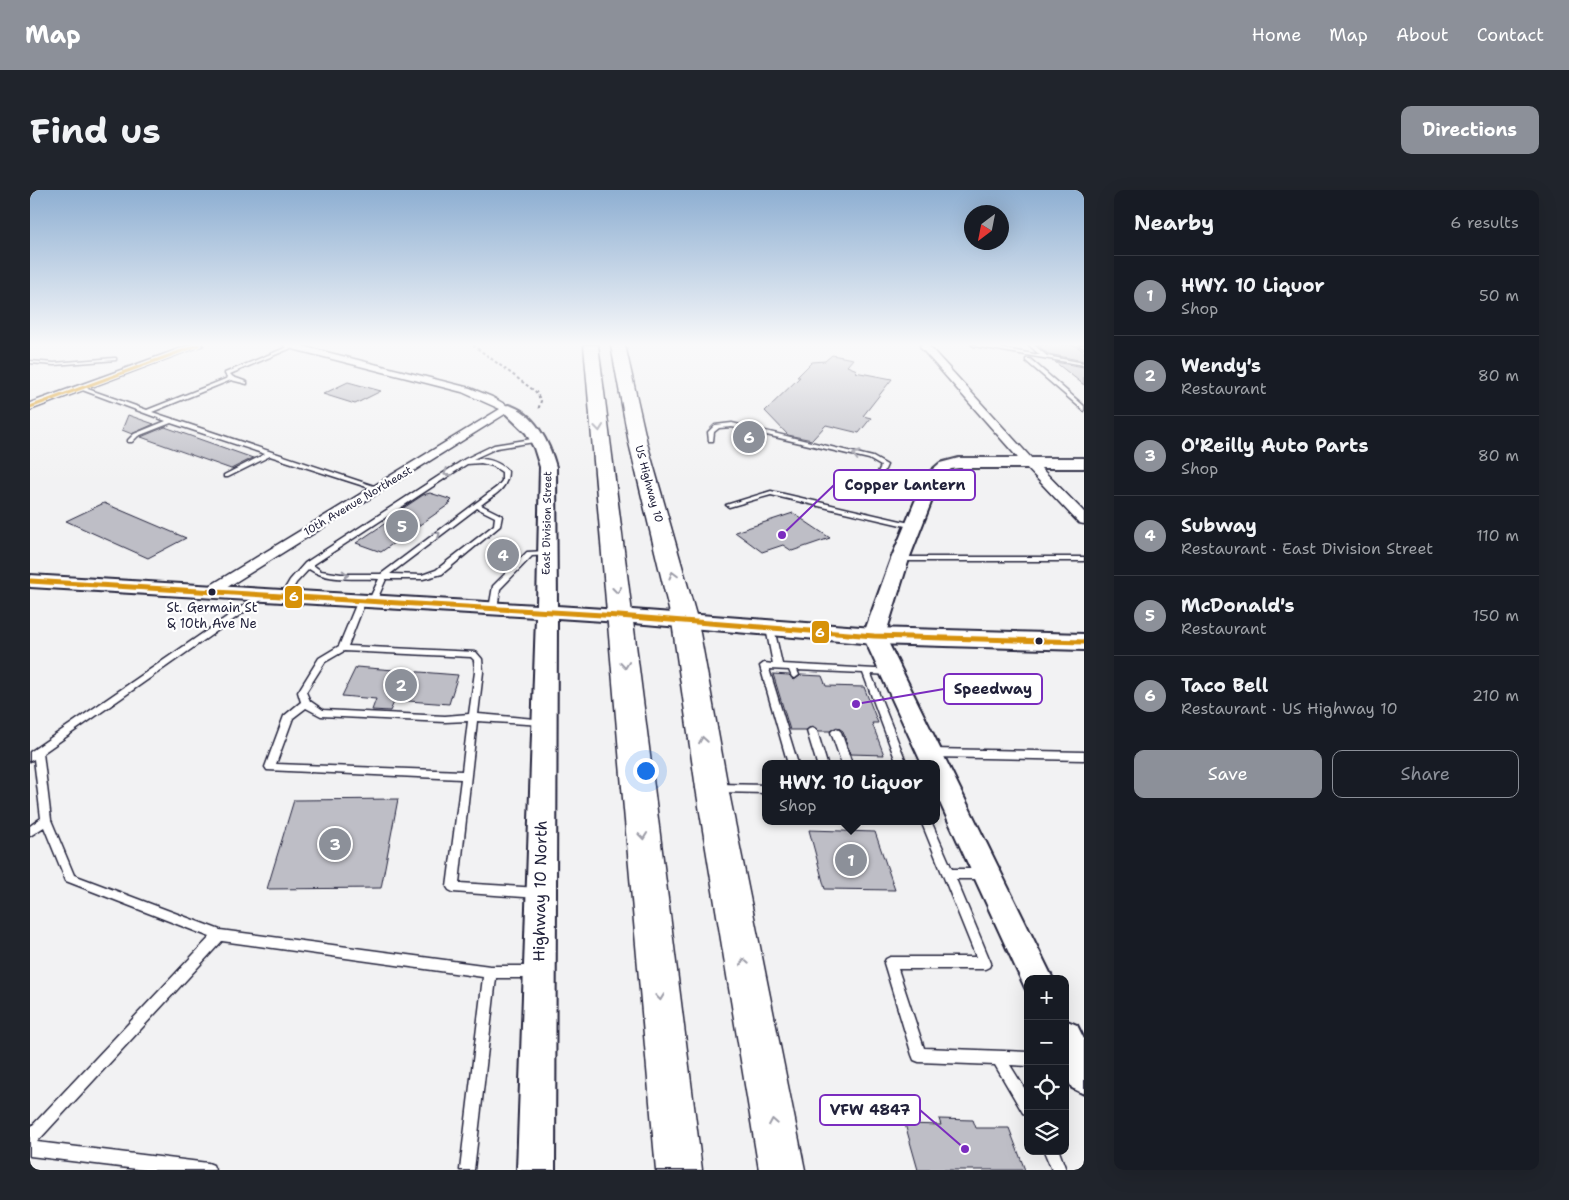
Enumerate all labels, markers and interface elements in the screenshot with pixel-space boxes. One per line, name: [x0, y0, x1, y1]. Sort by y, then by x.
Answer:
text: Map: [25, 19, 81, 51]
text: Home: [1252, 23, 1301, 47]
text: Map: [1329, 23, 1368, 47]
text: About: [1396, 23, 1449, 47]
text: Contact: [1477, 23, 1544, 47]
button: Directions: [1401, 106, 1539, 154]
text: Find us: [30, 107, 161, 154]
north arrow: [964, 205, 1009, 250]
text: Nearby: [1134, 209, 1214, 237]
text: 6 results: [1450, 212, 1519, 233]
text: HWY. 10 Liquor: [1181, 273, 1325, 298]
text: 1: [1146, 285, 1154, 306]
text: 50 m: [1479, 285, 1519, 306]
text: Shop: [1181, 298, 1218, 319]
text: Wendy's: [1181, 353, 1261, 378]
text: 2: [1144, 365, 1156, 386]
text: 80 m: [1478, 365, 1519, 386]
text: Restaurant: [1181, 378, 1267, 399]
pin: 6: [733, 418, 765, 456]
one-way arrow: [593, 424, 604, 432]
text: O'Reilly Auto Parts: [1181, 433, 1368, 458]
street label: US Highway 10: [631, 444, 667, 524]
text: 3: [1144, 445, 1156, 466]
text: 80 m: [1478, 445, 1519, 466]
one-way arrow: [853, 450, 861, 460]
text: Shop: [1181, 458, 1218, 479]
street label: 10th Avenue Northeast: [301, 463, 415, 539]
one-way arrow: [443, 467, 452, 476]
callout: Copper Lantern: [834, 470, 975, 500]
street label: East Division Street: [539, 471, 555, 575]
text: Copper Lantern: [845, 475, 965, 495]
pin: 5: [386, 507, 418, 545]
text: Subway: [1181, 513, 1257, 538]
text: 4: [1144, 525, 1156, 546]
text: 110 m: [1476, 525, 1519, 546]
one-way arrow: [431, 532, 441, 541]
pin: 4: [487, 536, 519, 574]
text: Restaurant · East Division Street: [1181, 538, 1433, 559]
one-way arrow: [341, 570, 349, 581]
one-way arrow: [668, 570, 679, 579]
line badge: 6: [284, 585, 303, 609]
one-way arrow: [611, 586, 622, 594]
marker: St. Germain St & 10th Ave Ne: [207, 587, 217, 597]
text: 6: [289, 587, 299, 605]
text: McDonald's: [1181, 593, 1294, 618]
place label: St. Germain St & 10th Ave Ne: [167, 599, 258, 632]
text: 5: [1145, 605, 1155, 626]
text: 150 m: [1472, 605, 1519, 626]
text: Restaurant: [1181, 618, 1267, 639]
line badge: 6: [811, 620, 830, 644]
text: 6: [815, 623, 825, 641]
unlabelled marker: [1034, 636, 1044, 646]
one-way arrow: [619, 661, 630, 669]
pin: 2: [385, 666, 417, 704]
text: Taco Bell: [1181, 673, 1268, 698]
callout: Speedway: [944, 674, 1042, 704]
text: Speedway: [954, 679, 1032, 699]
text: 6: [1144, 685, 1156, 706]
text: 210 m: [1472, 685, 1519, 706]
text: Restaurant · US Highway 10: [1181, 698, 1398, 719]
one-way arrow: [699, 736, 709, 744]
button: Save: [1134, 750, 1322, 798]
button: Share: [1332, 750, 1519, 798]
your location: [633, 758, 659, 784]
popup: [762, 760, 940, 825]
text: HWY. 10 Liquor: [779, 770, 923, 795]
text: Shop: [779, 795, 816, 816]
street label: Highway 10 North: [528, 820, 552, 962]
pin: 3: [319, 825, 351, 863]
one-way arrow: [637, 832, 648, 840]
pin: 1: [835, 841, 867, 879]
one-way arrow: [739, 958, 749, 967]
map controls: [1024, 975, 1069, 1155]
button: +: [1024, 975, 1069, 1020]
one-way arrow: [654, 994, 665, 1002]
button: −: [1024, 1020, 1069, 1065]
button: locate: [1024, 1065, 1069, 1110]
callout: VFW 4847: [820, 1095, 920, 1125]
text: VFW 4847: [830, 1100, 911, 1120]
button: layers: [1024, 1110, 1069, 1155]
one-way arrow: [768, 1118, 778, 1126]

